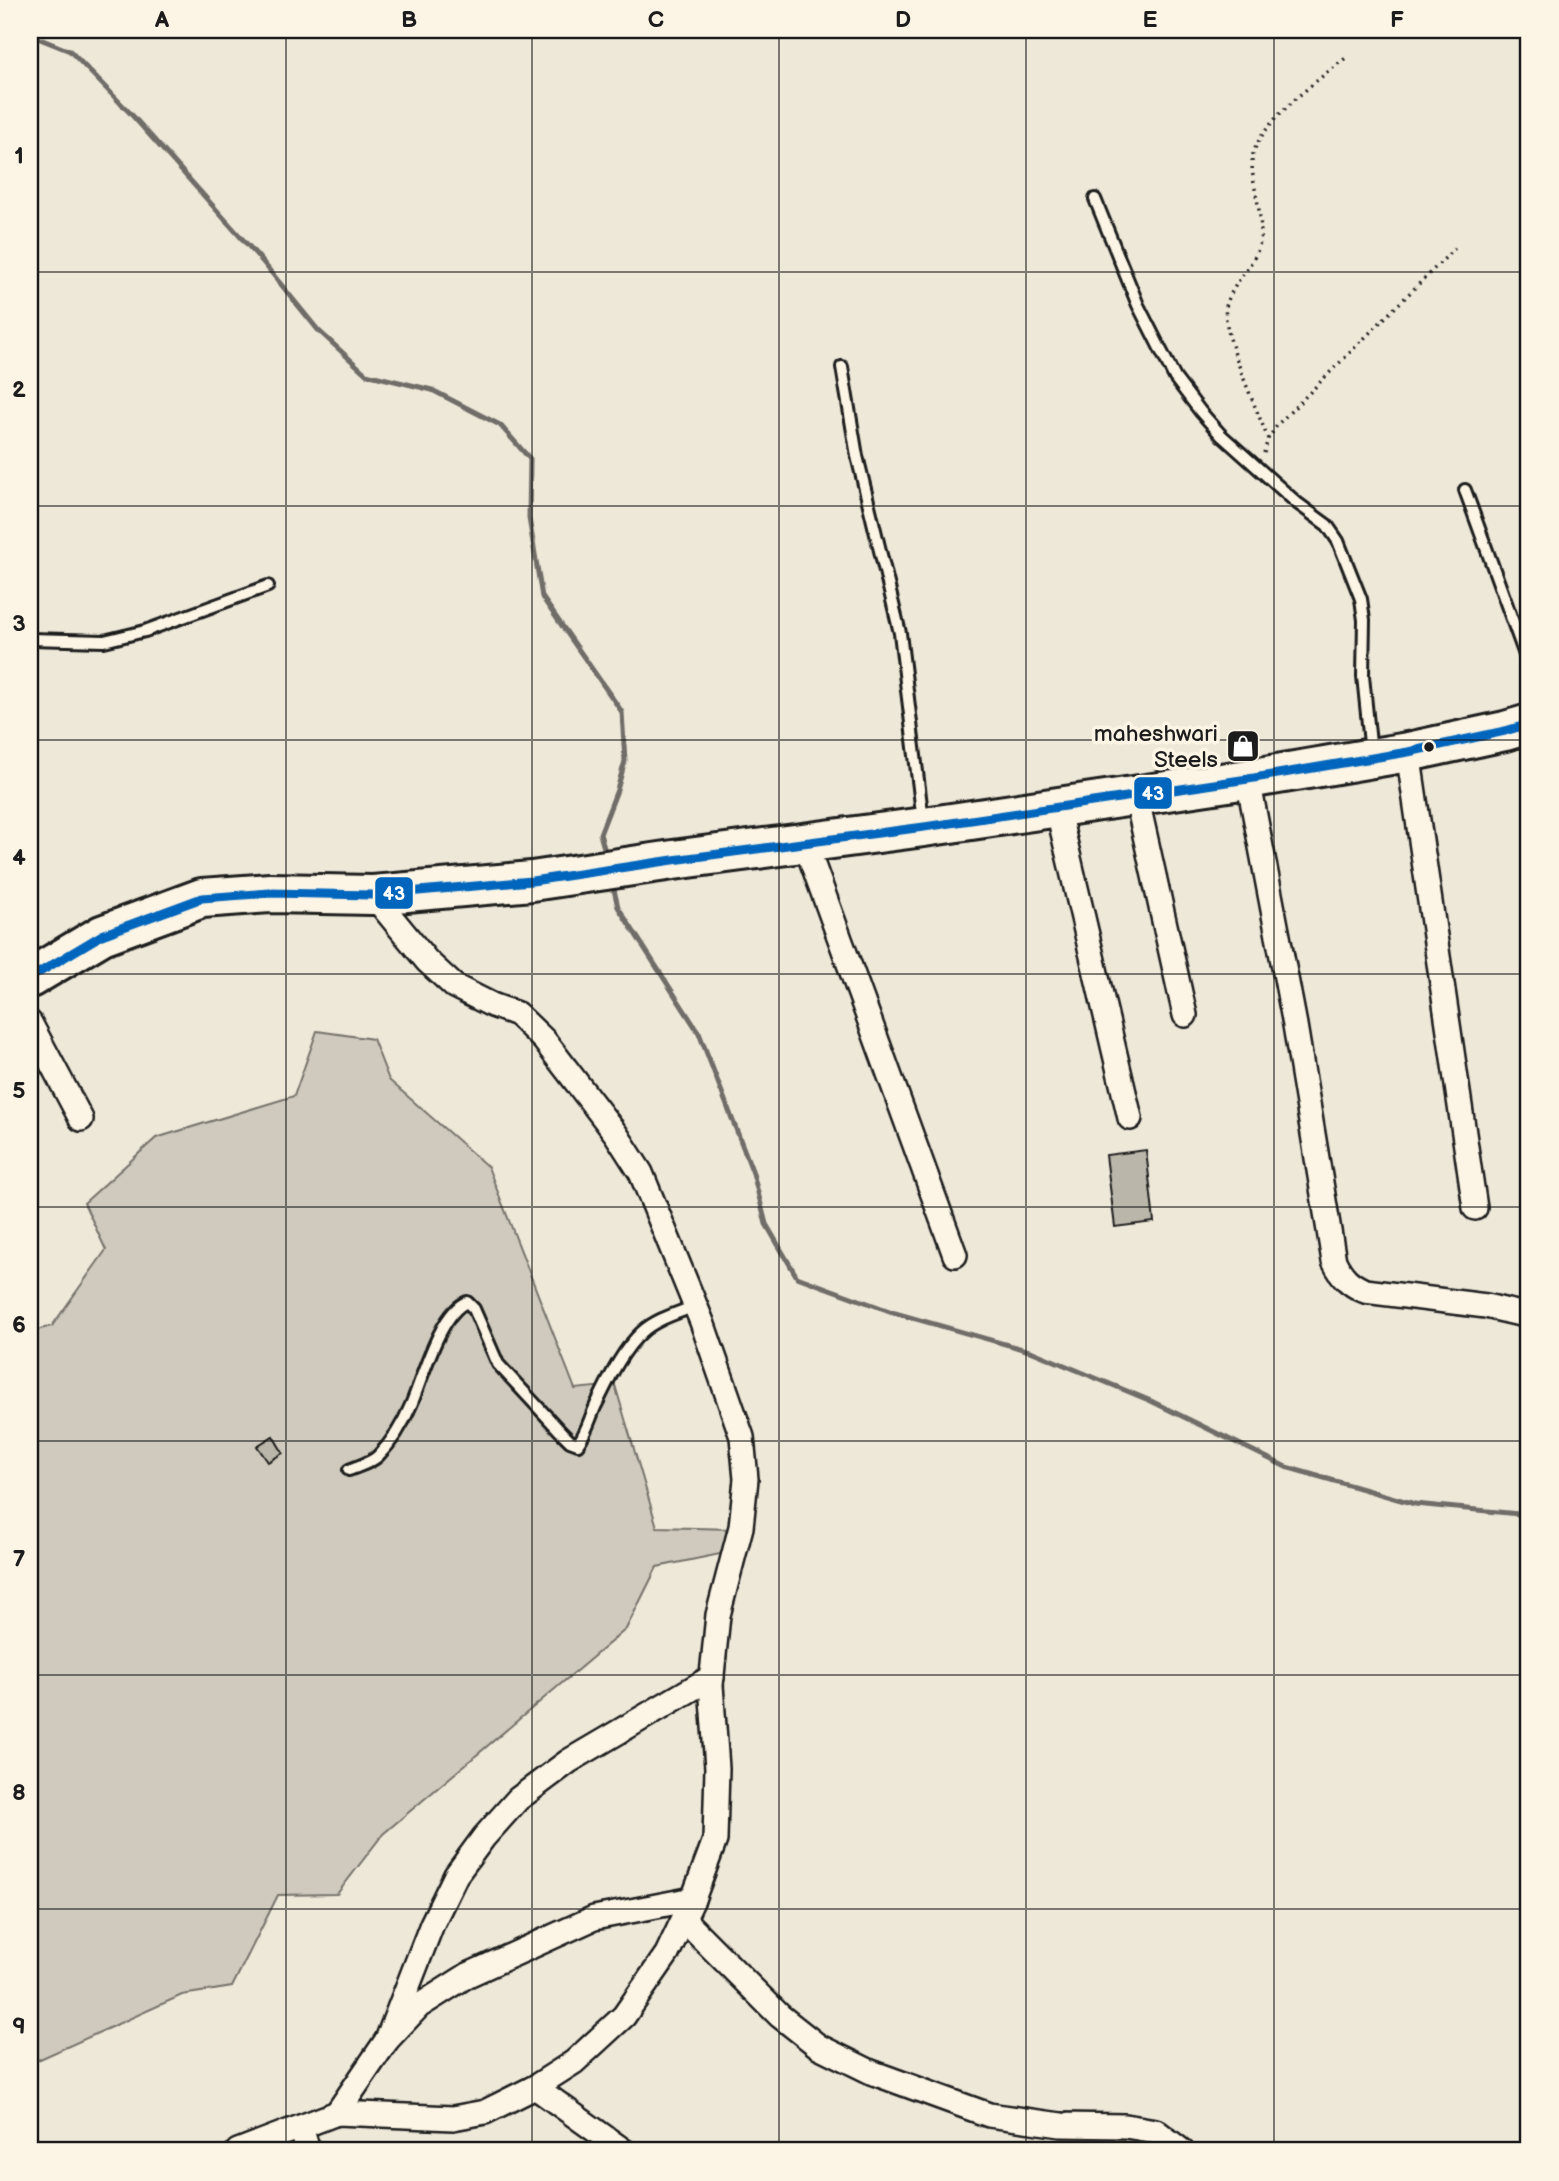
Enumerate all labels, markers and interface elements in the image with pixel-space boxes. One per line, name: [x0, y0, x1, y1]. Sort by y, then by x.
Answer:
text: A: [154, 6, 170, 34]
text: B: [401, 6, 417, 34]
text: C: [648, 6, 664, 34]
text: D: [895, 6, 911, 34]
text: E: [1143, 6, 1158, 34]
text: F: [1390, 6, 1404, 34]
text: 1: [14, 142, 24, 170]
text: 2: [12, 376, 26, 404]
text: 3: [12, 610, 26, 638]
place label: maheshwari Steels: [1094, 720, 1218, 774]
shop icon: maheshwari Steels: [1224, 727, 1262, 765]
unlabelled marker: [1422, 740, 1436, 754]
line badge: 43: [1133, 776, 1173, 810]
text: 43: [1142, 783, 1164, 806]
text: 4: [12, 844, 26, 872]
line badge: 43: [374, 876, 414, 910]
text: 43: [383, 883, 405, 906]
text: 5: [12, 1077, 26, 1105]
text: 6: [12, 1311, 26, 1339]
text: 7: [13, 1545, 26, 1573]
text: 8: [12, 1779, 26, 1807]
text: 9: [12, 2013, 26, 2041]

